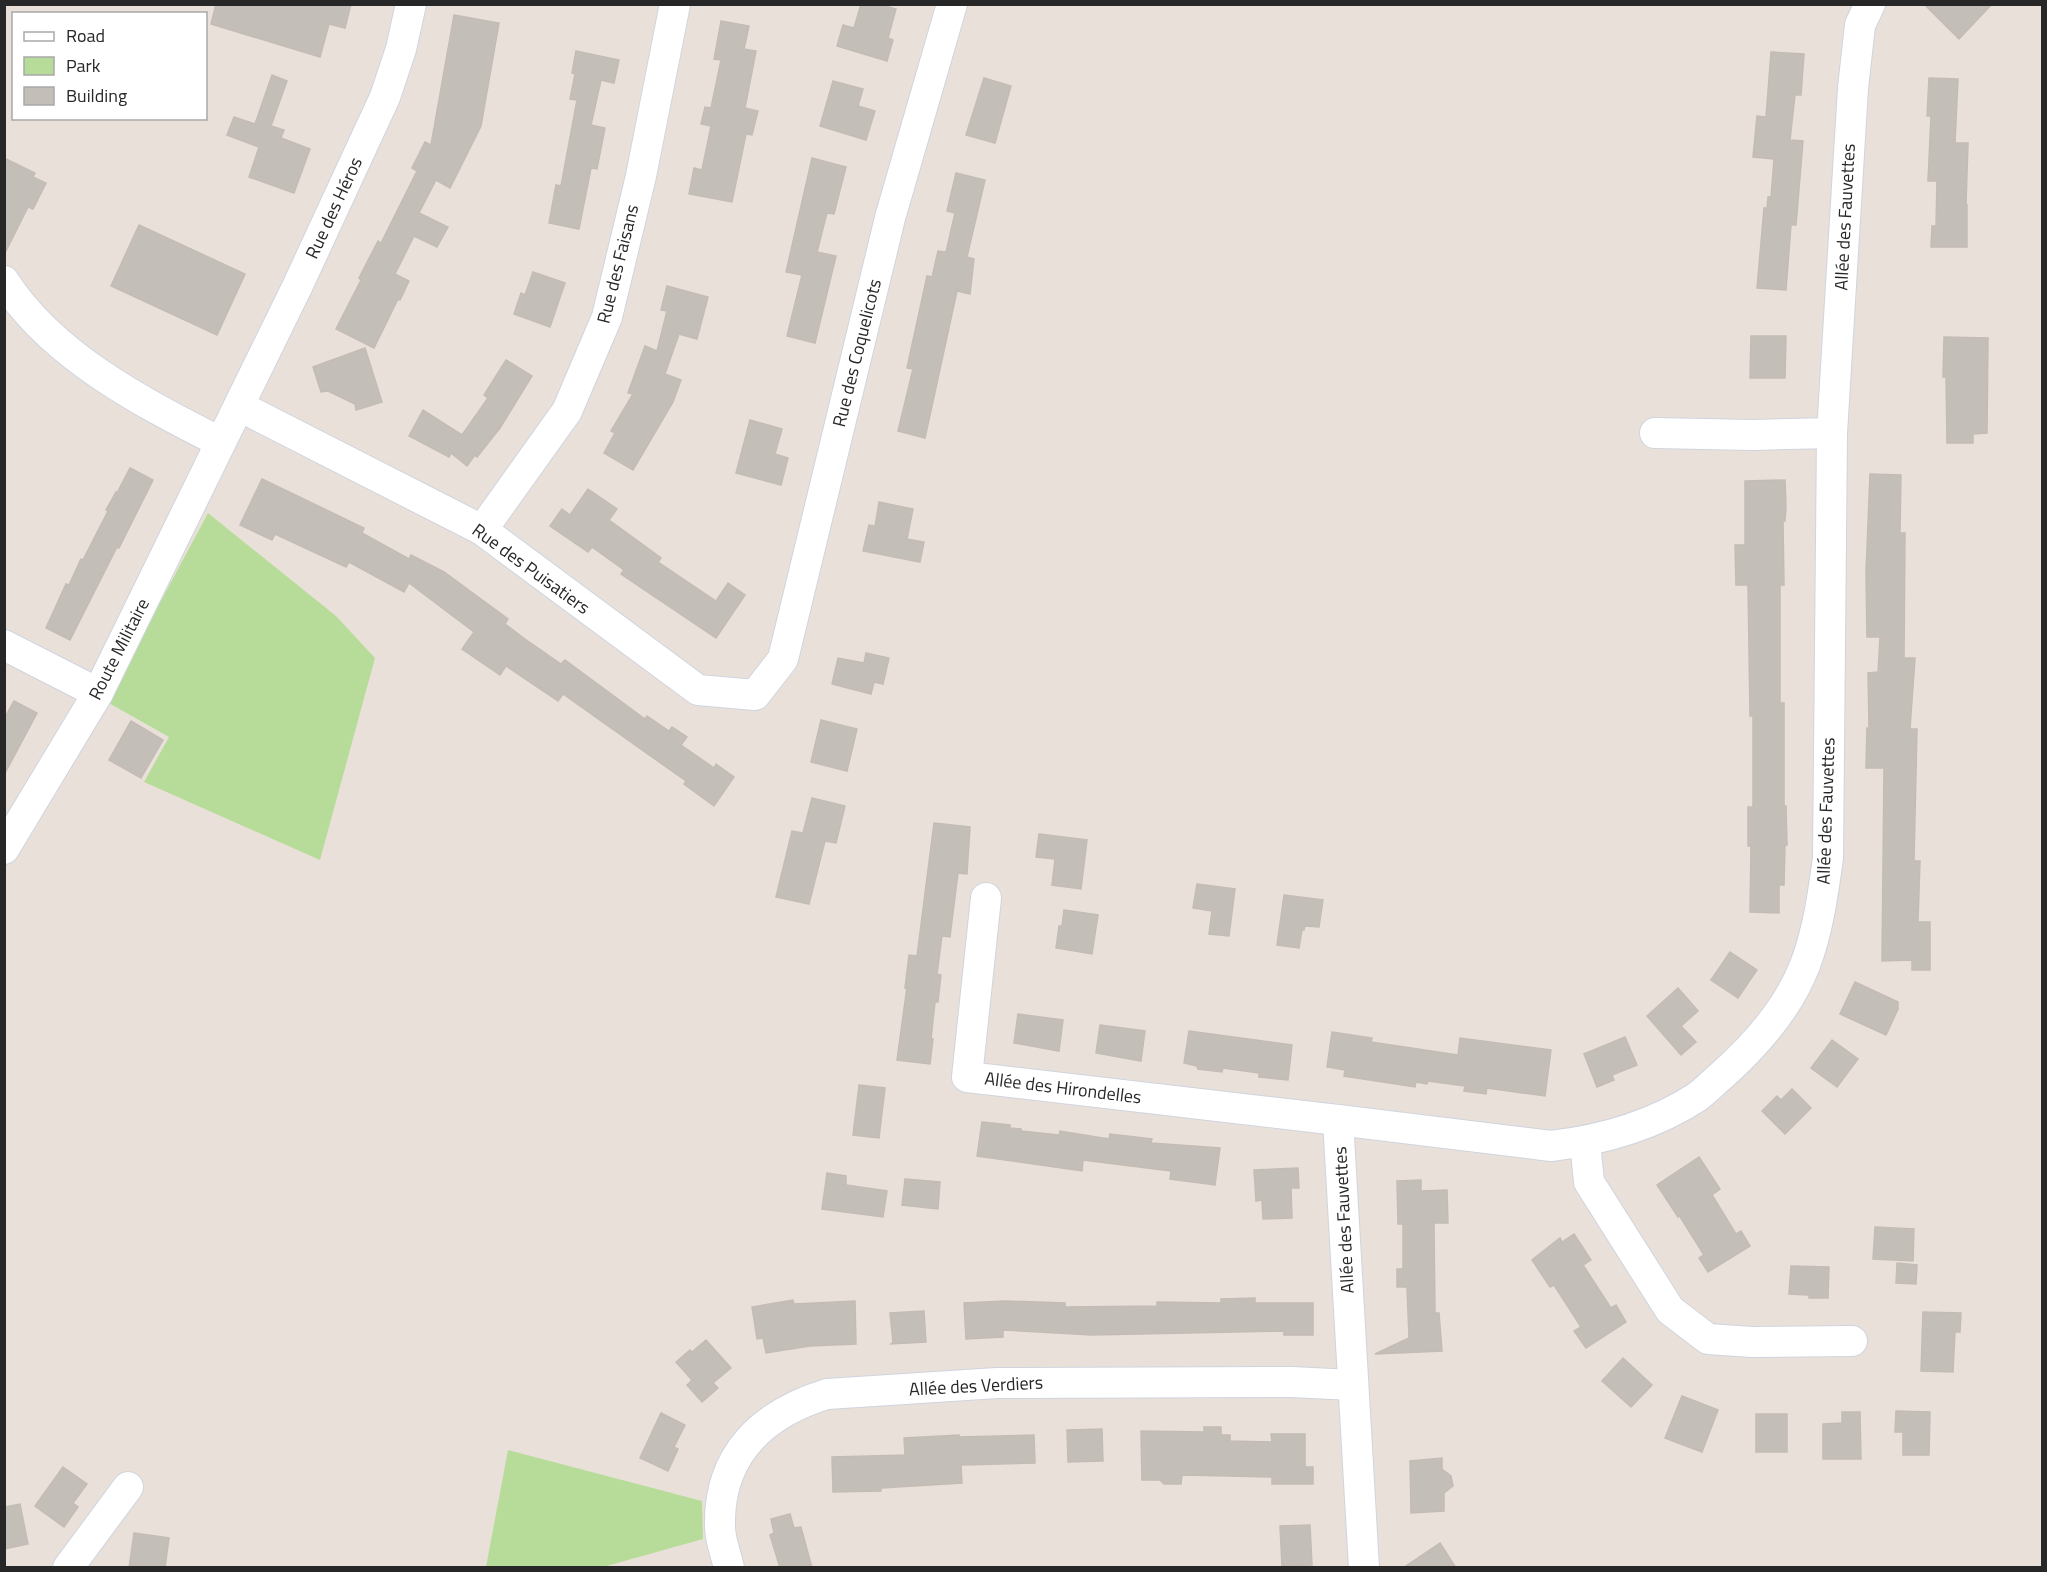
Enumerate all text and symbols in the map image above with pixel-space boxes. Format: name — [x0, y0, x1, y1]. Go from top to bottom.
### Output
legend — [12, 12, 207, 120]
text: Road — [66, 22, 105, 49]
text: Park — [66, 52, 101, 79]
text: Building — [66, 82, 127, 109]
street label: Allée des Fauvettes — [1827, 143, 1862, 291]
street label: Rue des Héros — [298, 152, 369, 263]
street label: Rue des Faisans — [590, 202, 645, 326]
street label: Rue des Coquelicots — [825, 276, 888, 430]
street label: Rue des Puisatiers — [467, 517, 596, 621]
street label: Route Militaire — [81, 593, 156, 704]
street label: Allée des Fauvettes — [1809, 737, 1842, 885]
street label: Allée des Hirondelles — [983, 1064, 1143, 1111]
street label: Allée des Fauvettes — [1326, 1146, 1361, 1294]
street label: Allée des Verdiers — [908, 1369, 1044, 1402]

